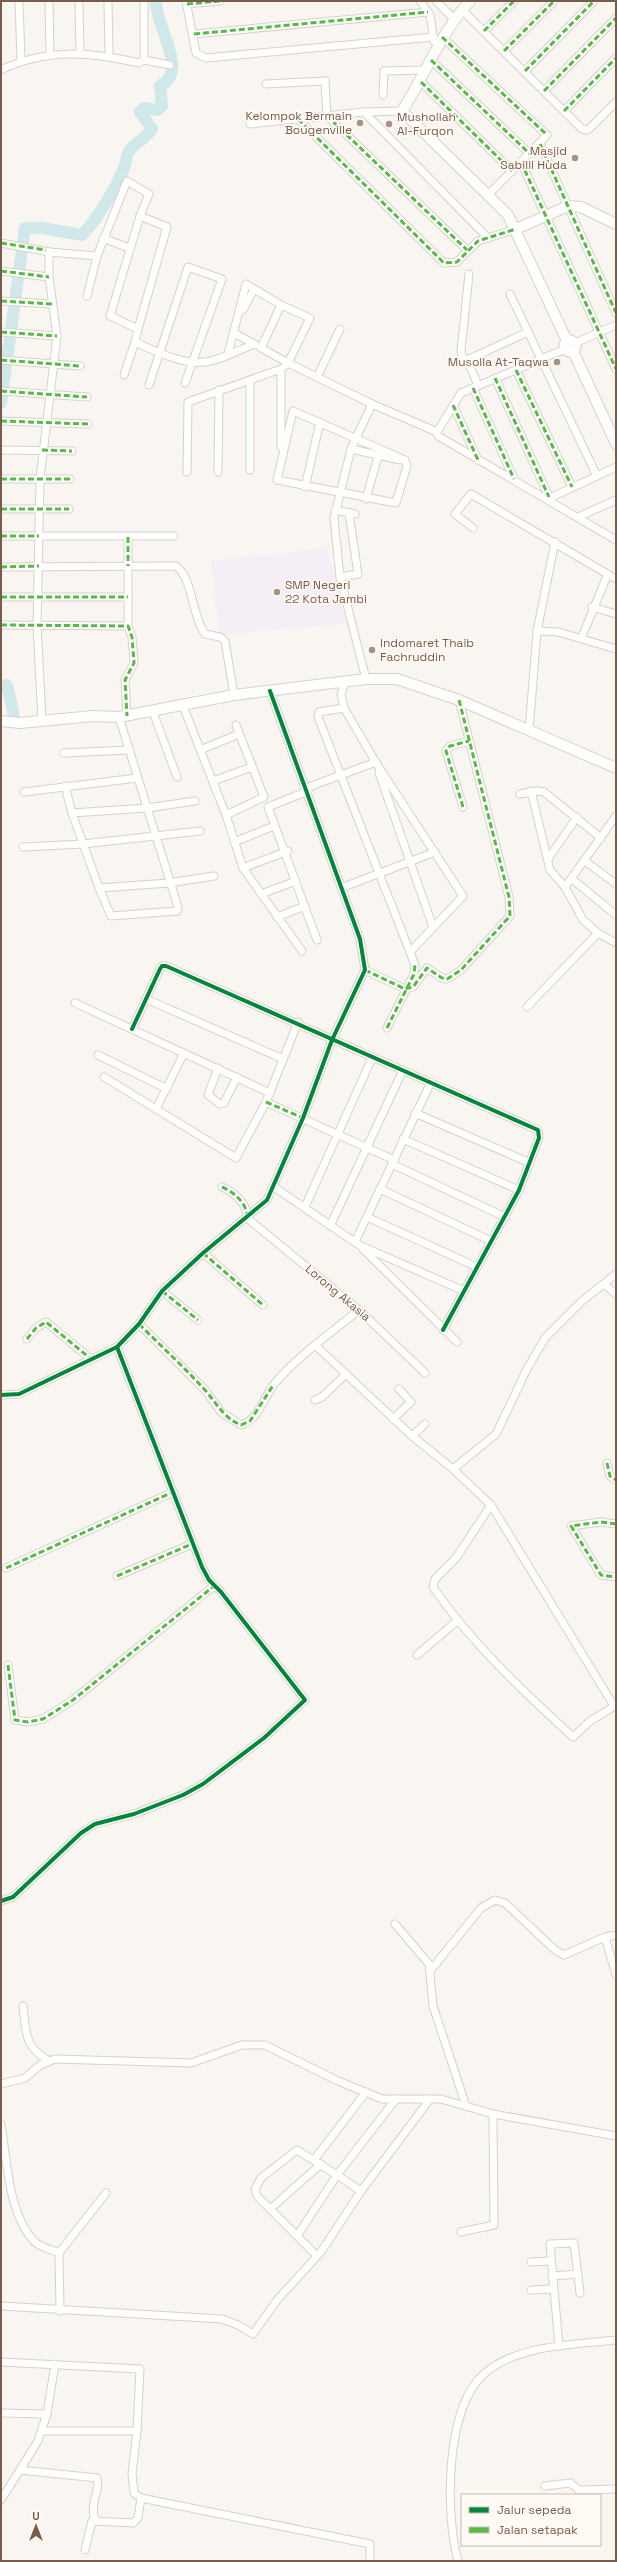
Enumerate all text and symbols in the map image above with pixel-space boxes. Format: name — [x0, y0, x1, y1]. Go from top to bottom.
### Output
place label: Kelompok Bermain Bougenville — [245, 108, 352, 138]
place label: Mushollah Al-Furqon — [397, 109, 456, 139]
marker: Kelompok Bermain Bougenville — [355, 118, 365, 128]
marker: Mushollah Al-Furqon — [384, 119, 394, 129]
place label: Masjid Sabilil Huda — [500, 143, 567, 173]
marker: Masjid Sabilil Huda — [570, 153, 580, 163]
place label: Musolla At-Taqwa — [448, 354, 549, 370]
marker: Musolla At-Taqwa — [552, 357, 562, 367]
place label: SMP Negeri 22 Kota Jambi — [285, 577, 367, 607]
marker: SMP Negeri 22 Kota Jambi — [272, 587, 282, 597]
place label: Indomaret Thaib Fachruddin — [380, 635, 474, 665]
marker: Indomaret Thaib Fachruddin — [367, 645, 377, 655]
street label: Lorong Akasia — [302, 1261, 374, 1325]
legend — [461, 2494, 601, 2546]
text: Jalur sepeda — [497, 2502, 572, 2518]
north arrow — [16, 2506, 56, 2546]
text: U — [32, 2509, 40, 2523]
text: Jalan setapak — [497, 2522, 578, 2538]

